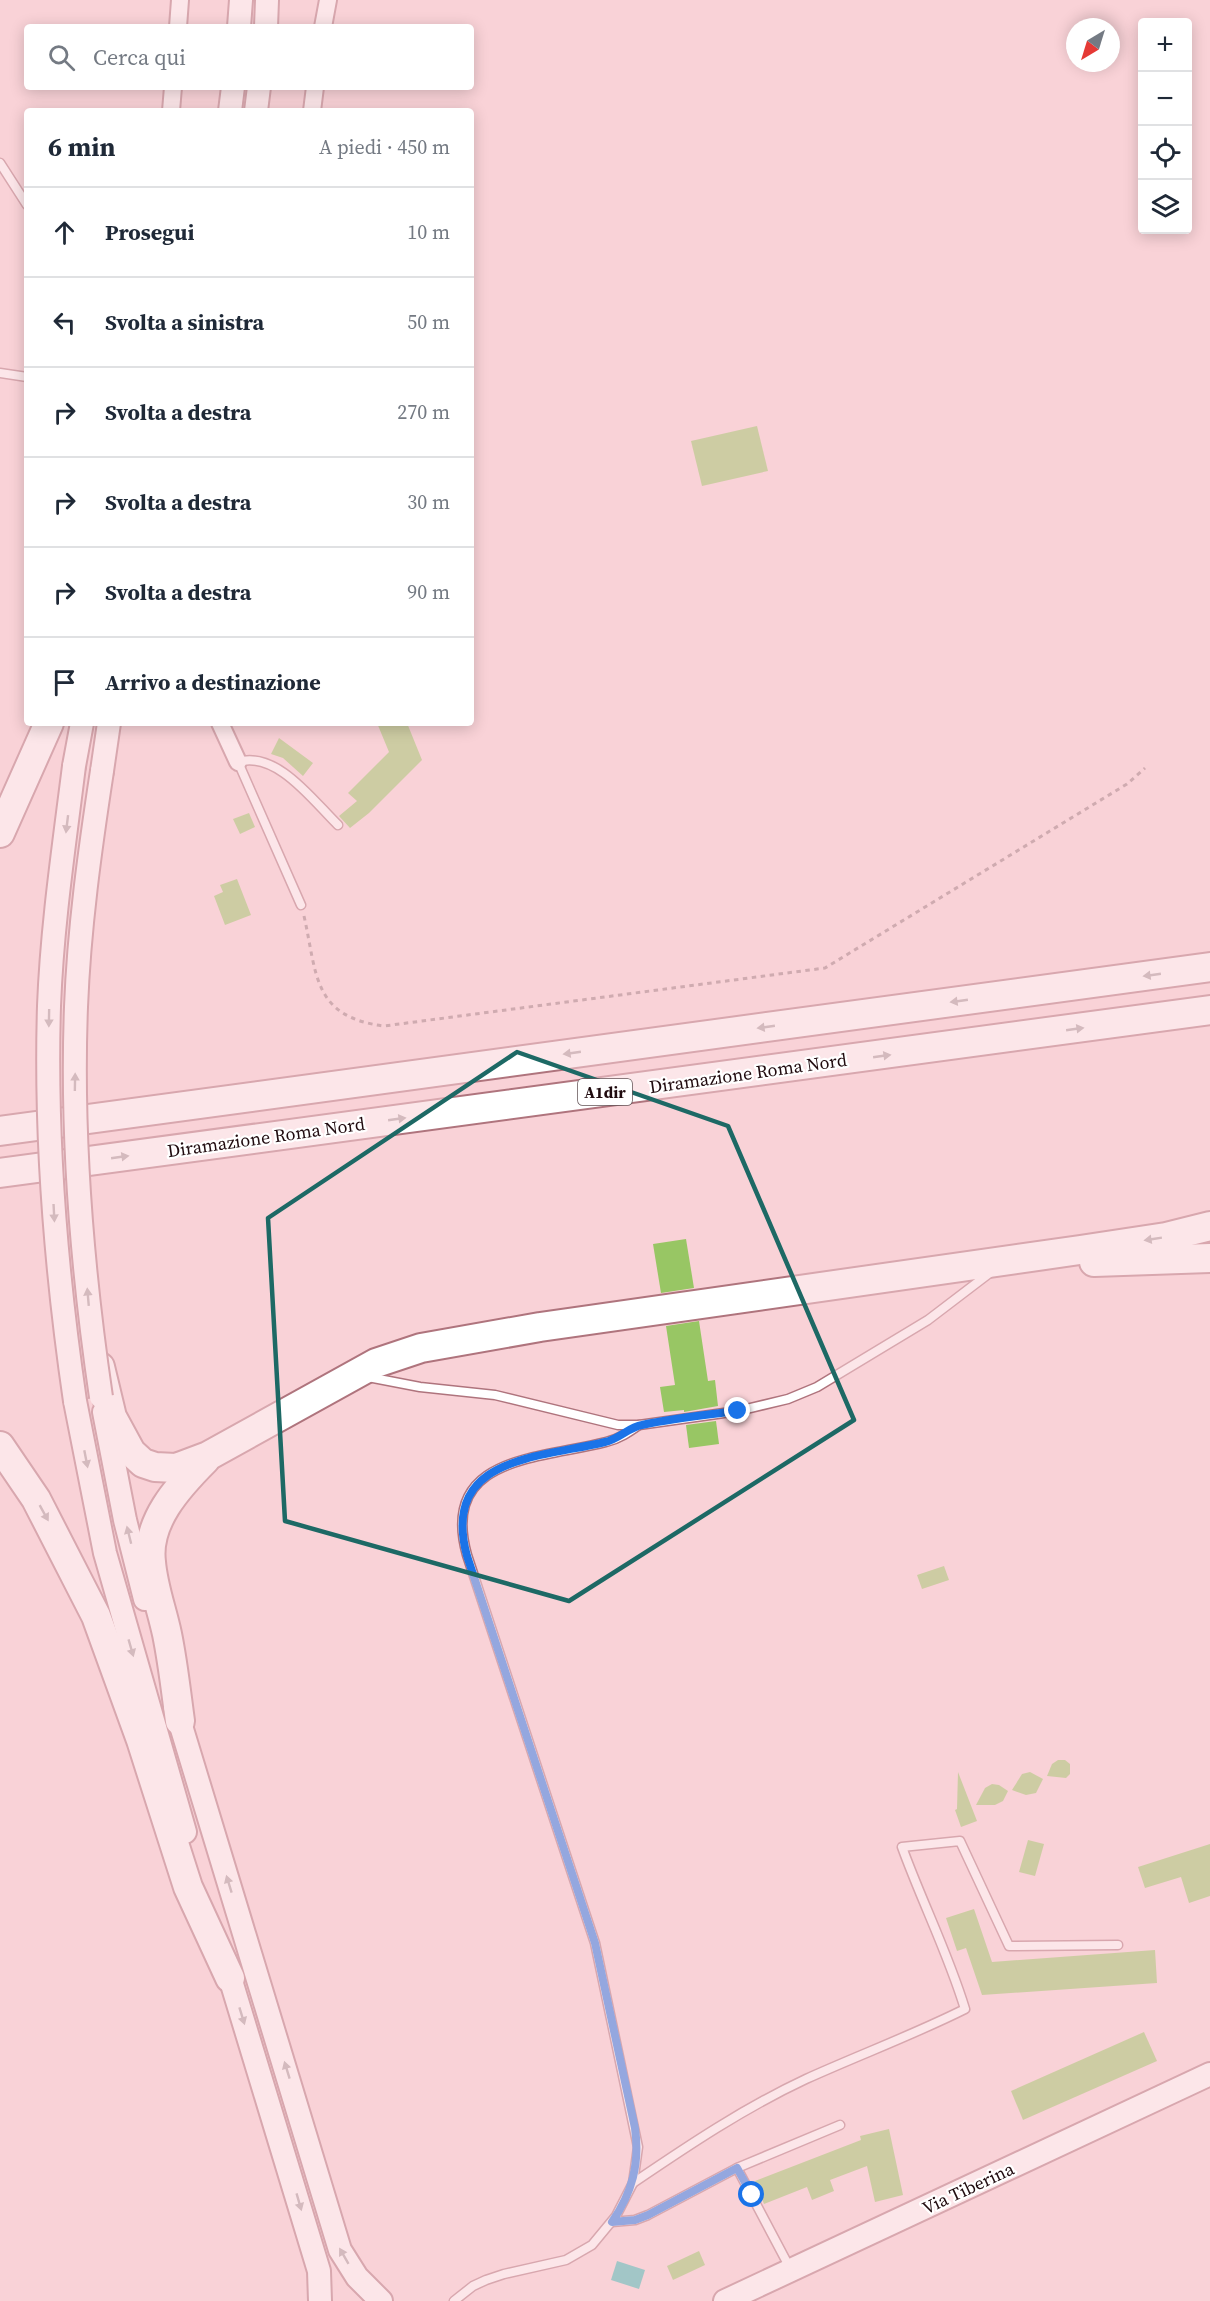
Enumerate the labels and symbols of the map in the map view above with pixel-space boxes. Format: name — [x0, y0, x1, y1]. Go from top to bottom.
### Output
north arrow — [1066, 18, 1120, 72]
one-way arrow — [62, 815, 72, 834]
one-way arrow — [1142, 970, 1161, 980]
one-way arrow — [949, 997, 968, 1006]
one-way arrow — [44, 1009, 54, 1028]
one-way arrow — [756, 1022, 775, 1032]
one-way arrow — [1065, 1024, 1084, 1033]
street label: Diramazione Roma Nord — [648, 1047, 848, 1099]
one-way arrow — [563, 1048, 582, 1058]
one-way arrow — [872, 1051, 891, 1060]
one-way arrow — [70, 1072, 80, 1091]
road number: A1dir — [578, 1079, 632, 1105]
street label: Diramazione Roma Nord — [166, 1111, 366, 1163]
one-way arrow — [387, 1115, 406, 1124]
one-way arrow — [111, 1152, 130, 1161]
one-way arrow — [49, 1204, 59, 1223]
one-way arrow — [1143, 1234, 1162, 1243]
one-way arrow — [83, 1288, 93, 1307]
route end — [724, 1397, 750, 1423]
one-way arrow — [81, 1449, 90, 1468]
one-way arrow — [38, 1505, 49, 1521]
one-way arrow — [123, 1526, 133, 1545]
one-way arrow — [127, 1639, 136, 1657]
one-way arrow — [224, 1875, 233, 1893]
one-way arrow — [238, 2007, 247, 2025]
one-way arrow — [282, 2061, 291, 2079]
street label: Via Tiberina — [918, 2155, 1019, 2220]
route start — [738, 2181, 764, 2207]
one-way arrow — [295, 2193, 304, 2211]
one-way arrow — [339, 2247, 349, 2264]

